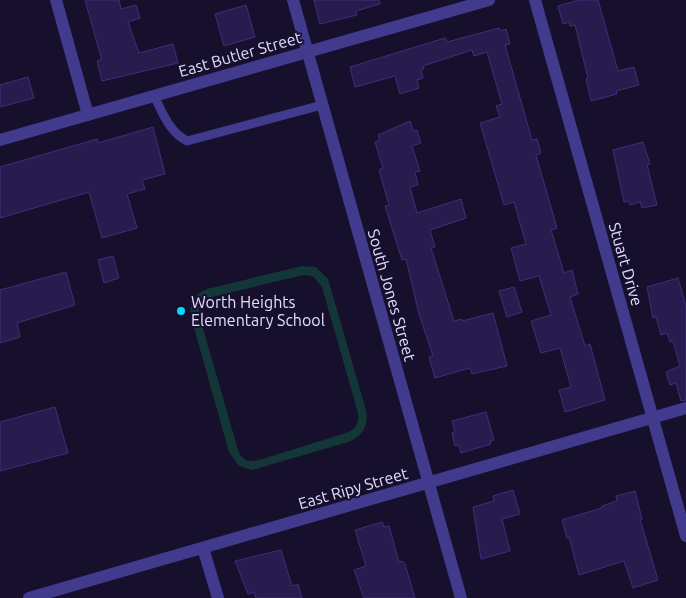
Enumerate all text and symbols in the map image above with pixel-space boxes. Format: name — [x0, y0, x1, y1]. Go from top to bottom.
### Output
street label: East Butler Street — [176, 28, 304, 80]
street label: Stuart Drive — [606, 220, 646, 308]
street label: South Jones Street — [365, 227, 420, 364]
place label: Worth Heights Elementary School — [191, 293, 325, 329]
marker: Worth Heights Elementary School — [175, 305, 187, 317]
street label: East Ripy Street — [296, 464, 411, 512]

